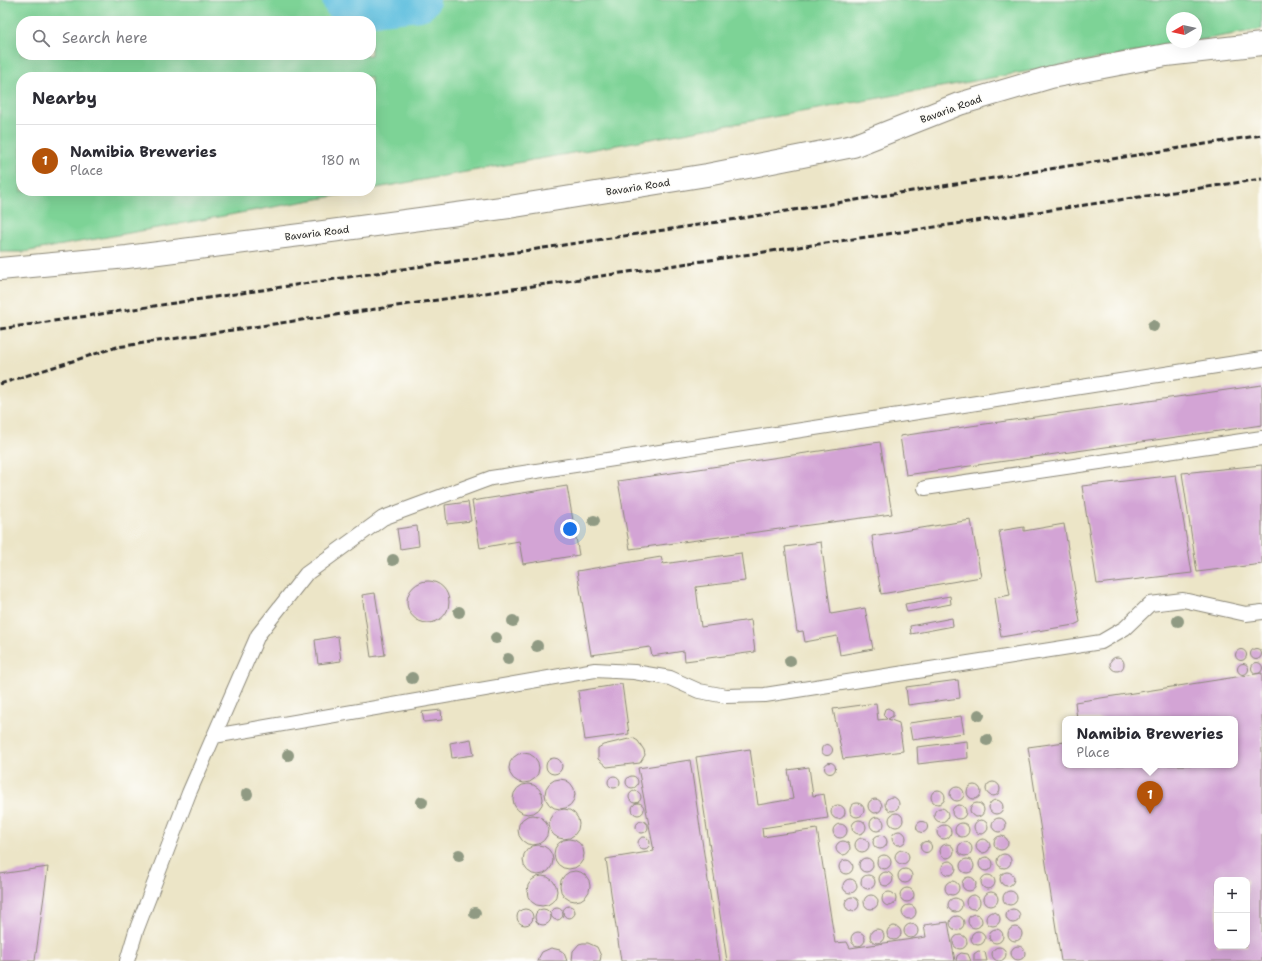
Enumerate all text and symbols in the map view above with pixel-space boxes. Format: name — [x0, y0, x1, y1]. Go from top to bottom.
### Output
north arrow — [1166, 12, 1202, 48]
search box — [16, 16, 376, 60]
icon: search — [30, 27, 52, 49]
text: Search here — [62, 28, 148, 48]
text: Nearby — [32, 87, 97, 109]
street label: Bavaria Road — [918, 92, 984, 126]
text: Namibia Breweries — [70, 142, 217, 162]
text: 1 — [42, 152, 48, 169]
text: 180 m — [321, 152, 360, 169]
text: Place — [70, 162, 103, 179]
street label: Bavaria Road — [605, 175, 672, 198]
street label: Bavaria Road — [284, 223, 351, 243]
your location — [560, 519, 580, 539]
popup — [1062, 716, 1238, 768]
text: Namibia Breweries — [1077, 724, 1223, 744]
text: Place — [1077, 744, 1110, 761]
pin: 1 — [1137, 781, 1163, 814]
map controls — [1214, 877, 1250, 949]
button: + — [1214, 877, 1250, 913]
button: − — [1214, 913, 1250, 949]

